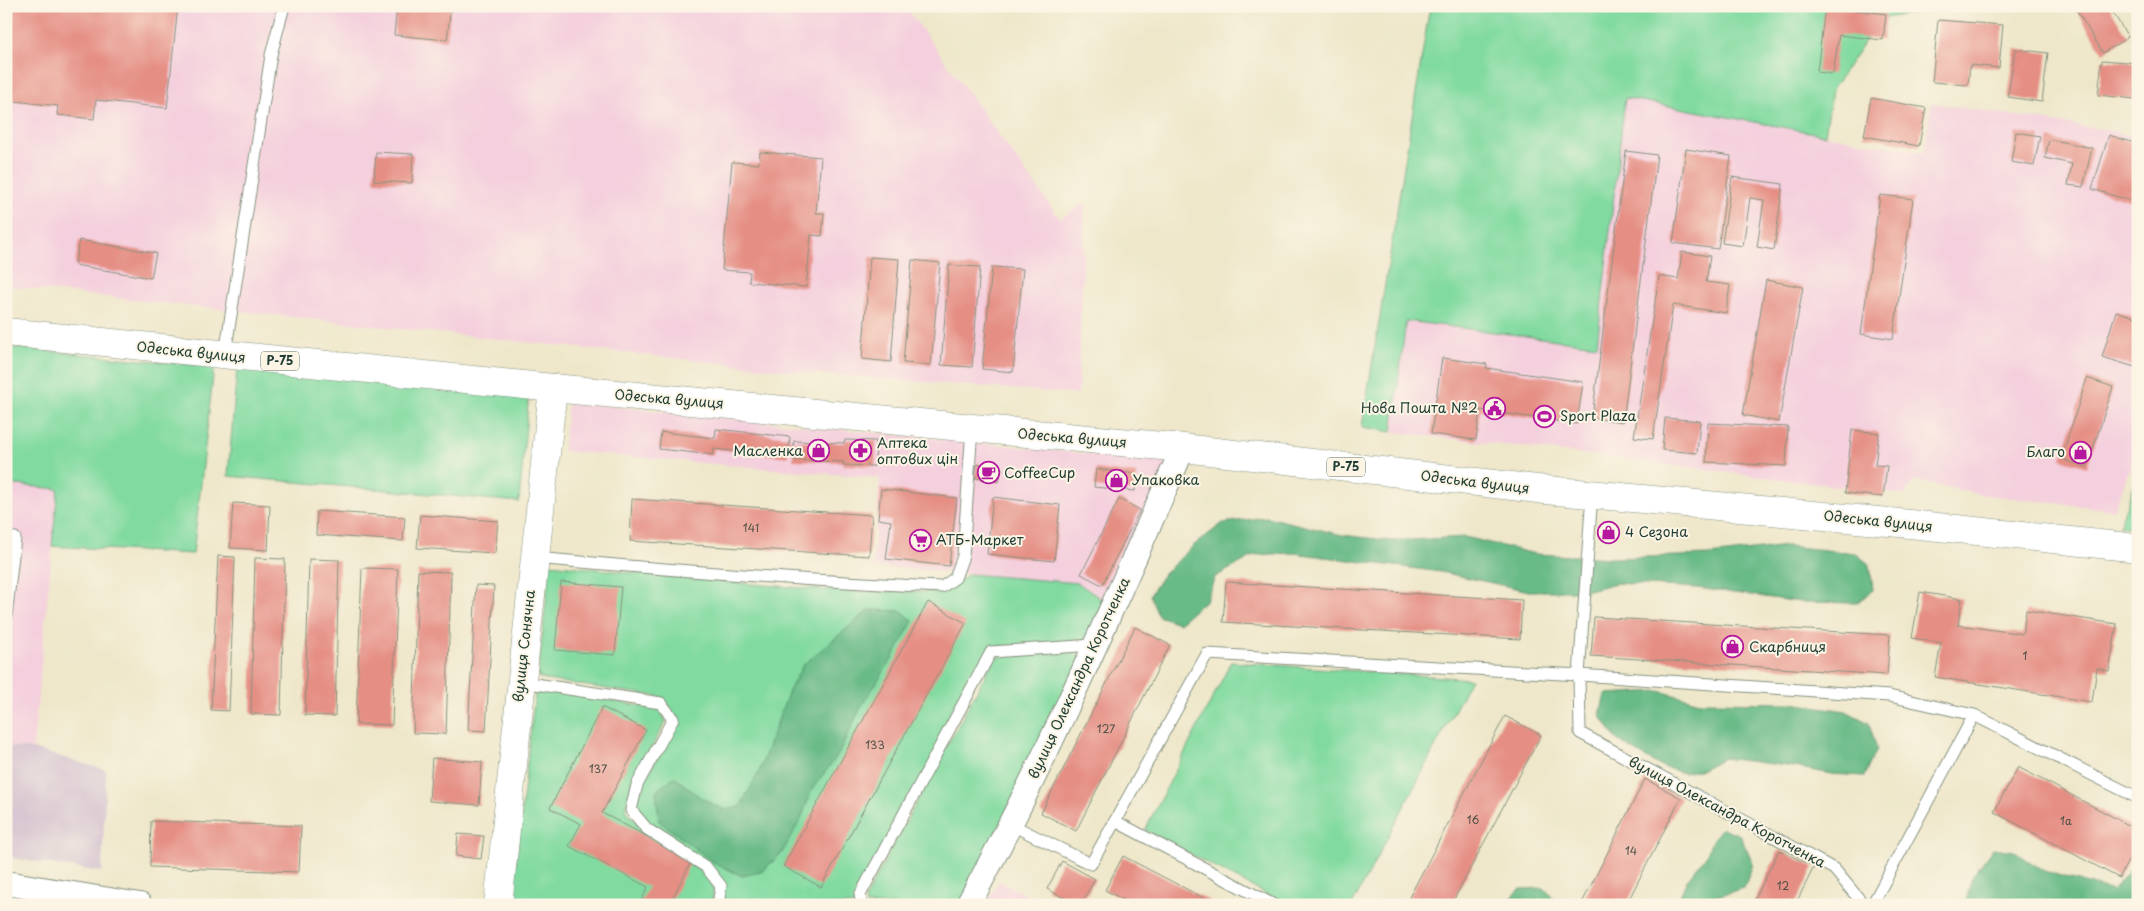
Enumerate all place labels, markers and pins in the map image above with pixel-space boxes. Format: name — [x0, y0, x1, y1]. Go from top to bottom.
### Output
public building icon: Нова Пошта №2 — [1482, 396, 1506, 420]
place label: Нова Пошта №2 — [1361, 397, 1478, 418]
sports icon: Sport Plaza — [1532, 404, 1556, 428]
place label: Sport Plaza — [1560, 405, 1637, 426]
place label: Аптека оптових цін — [877, 432, 958, 469]
shop icon: Масленка — [807, 439, 831, 463]
pharmacy icon: Аптека оптових цін — [849, 439, 873, 463]
place label: Масленка — [733, 440, 803, 461]
shop icon: Благо — [2069, 440, 2093, 464]
place label: Благо — [2026, 441, 2065, 462]
cafe icon: CoffeeCup — [976, 461, 1000, 485]
place label: CoffeeCup — [1004, 462, 1075, 483]
shop icon: Упаковка — [1104, 468, 1128, 492]
place label: Упаковка — [1132, 469, 1199, 490]
shop icon: 4 Сезона — [1597, 520, 1621, 544]
place label: 4 Сезона — [1625, 521, 1688, 542]
supermarket icon: АТБ-Маркет — [908, 528, 932, 552]
place label: АТБ-Маркет — [936, 529, 1024, 550]
shop icon: Скарбниця — [1721, 635, 1745, 659]
place label: Скарбниця — [1749, 636, 1826, 657]

